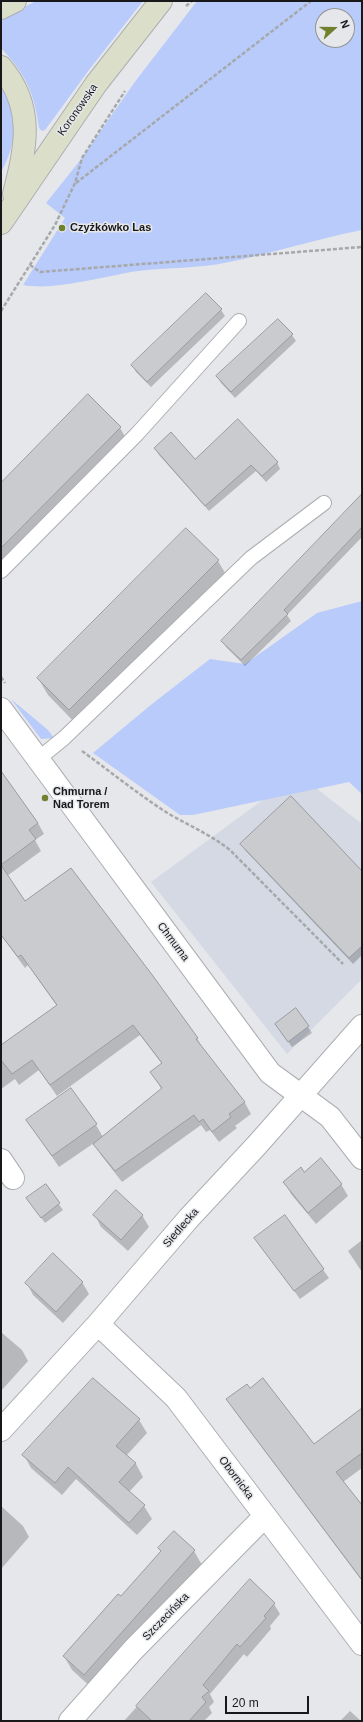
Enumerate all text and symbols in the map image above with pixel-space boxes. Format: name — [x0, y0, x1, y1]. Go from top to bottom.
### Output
north arrow — [315, 8, 355, 48]
text: N — [338, 18, 352, 30]
street label: Koronowska — [55, 81, 101, 139]
place label: Czyżkówko Las — [70, 221, 151, 235]
marker: Czyżkówko Las — [57, 223, 67, 233]
place label: Chmurna / Nad Torem — [53, 785, 110, 811]
marker: Chmurna / Nad Torem — [40, 793, 50, 803]
street label: Chmurna — [154, 920, 192, 964]
street label: Siedlecka — [160, 1206, 202, 1250]
street label: Obornicka — [216, 1454, 256, 1502]
street label: Szczecińska — [140, 1590, 192, 1644]
scale bar — [227, 1688, 311, 1714]
text: 20 m — [232, 1696, 259, 1710]

